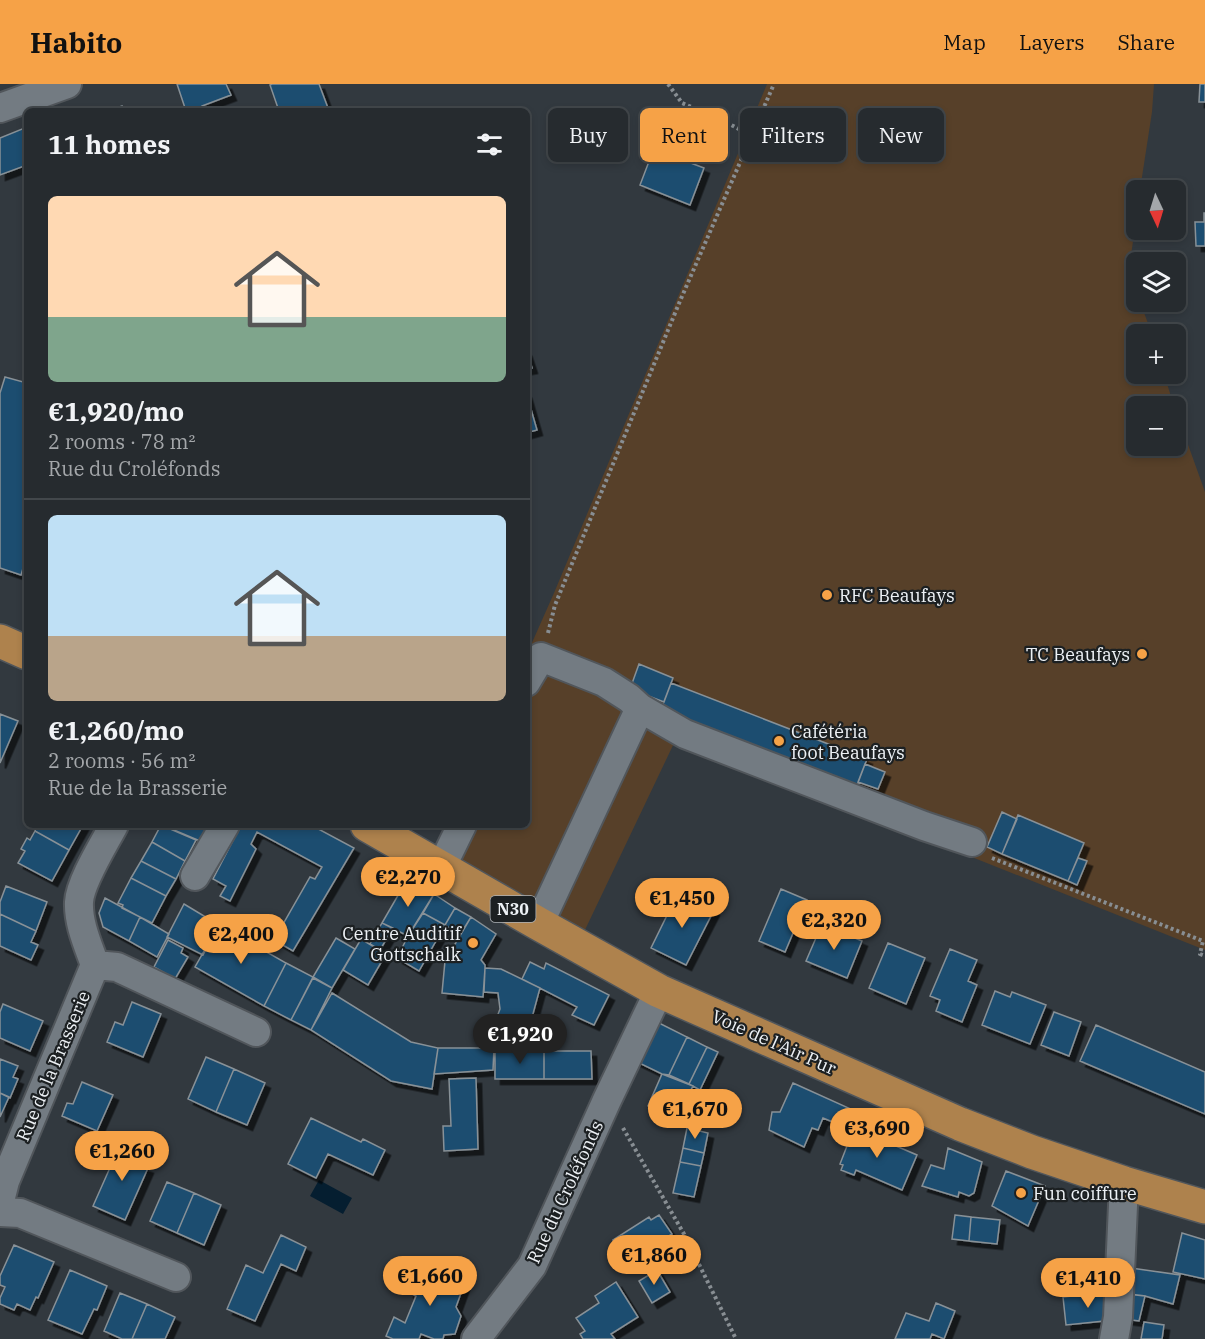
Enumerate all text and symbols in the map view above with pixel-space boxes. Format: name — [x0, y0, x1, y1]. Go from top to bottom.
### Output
text: Habito — [30, 24, 122, 61]
text: Map — [943, 28, 986, 56]
text: Layers — [1019, 28, 1085, 56]
text: Share — [1118, 28, 1175, 56]
chip: Buy — [548, 108, 628, 162]
chip: Rent — [640, 108, 728, 162]
chip: Filters — [740, 108, 846, 162]
chip: New — [858, 108, 944, 162]
text: 11 homes — [48, 127, 170, 161]
icon: filters — [473, 128, 506, 161]
north arrow — [1126, 180, 1186, 240]
map controls — [1126, 180, 1186, 456]
icon: home — [223, 235, 331, 343]
button: layers — [1126, 252, 1186, 312]
button: + — [1126, 324, 1186, 384]
text: €1,920/mo — [48, 394, 184, 428]
button: − — [1126, 396, 1186, 456]
text: 2 rooms · 78 m² — [48, 428, 195, 455]
text: Rue du Croléfonds — [48, 455, 221, 482]
icon: home — [223, 554, 331, 662]
place label: RFC Beaufays — [839, 584, 955, 607]
marker: RFC Beaufays — [820, 588, 834, 602]
place label: TC Beaufays — [1026, 643, 1130, 666]
marker: TC Beaufays — [1135, 647, 1149, 661]
text: €1,260/mo — [48, 713, 184, 747]
place label: Cafétéria foot Beaufays — [791, 720, 905, 764]
marker: Cafétéria foot Beaufays — [772, 734, 786, 748]
text: 2 rooms · 56 m² — [48, 747, 195, 774]
text: Rue de la Brasserie — [48, 774, 227, 801]
pin: €2,270 — [359, 857, 457, 908]
text: €2,270 — [375, 863, 441, 890]
pin: €1,450 — [633, 878, 731, 929]
text: €1,450 — [649, 884, 715, 911]
road number: N30 — [490, 896, 536, 922]
pin: €2,320 — [785, 900, 883, 951]
text: €2,320 — [801, 906, 867, 933]
pin: €2,400 — [192, 914, 290, 965]
text: €2,400 — [208, 920, 274, 947]
place label: Centre Auditif Gottschalk — [342, 922, 463, 966]
marker: Centre Auditif Gottschalk — [466, 936, 480, 950]
street label: Rue de la Brasserie — [11, 987, 95, 1145]
street label: Voie de l'Air Pur — [708, 1004, 840, 1080]
pin: €1,920 — [471, 1014, 569, 1065]
text: €1,920 — [487, 1020, 553, 1047]
pin: €1,670 — [646, 1089, 744, 1140]
text: €1,670 — [662, 1095, 728, 1122]
pin: €3,690 — [828, 1108, 926, 1159]
text: €3,690 — [844, 1114, 910, 1141]
street label: Rue du Croléfonds — [522, 1117, 608, 1267]
pin: €1,260 — [73, 1131, 171, 1182]
text: €1,260 — [89, 1137, 155, 1164]
place label: Fun coiffure — [1033, 1182, 1137, 1205]
marker: Fun coiffure — [1014, 1186, 1028, 1200]
pin: €1,860 — [605, 1235, 703, 1286]
text: €1,860 — [621, 1241, 687, 1268]
pin: €1,660 — [381, 1256, 479, 1307]
pin: €1,410 — [1039, 1258, 1137, 1309]
text: €1,660 — [397, 1262, 463, 1289]
text: €1,410 — [1055, 1264, 1121, 1291]

